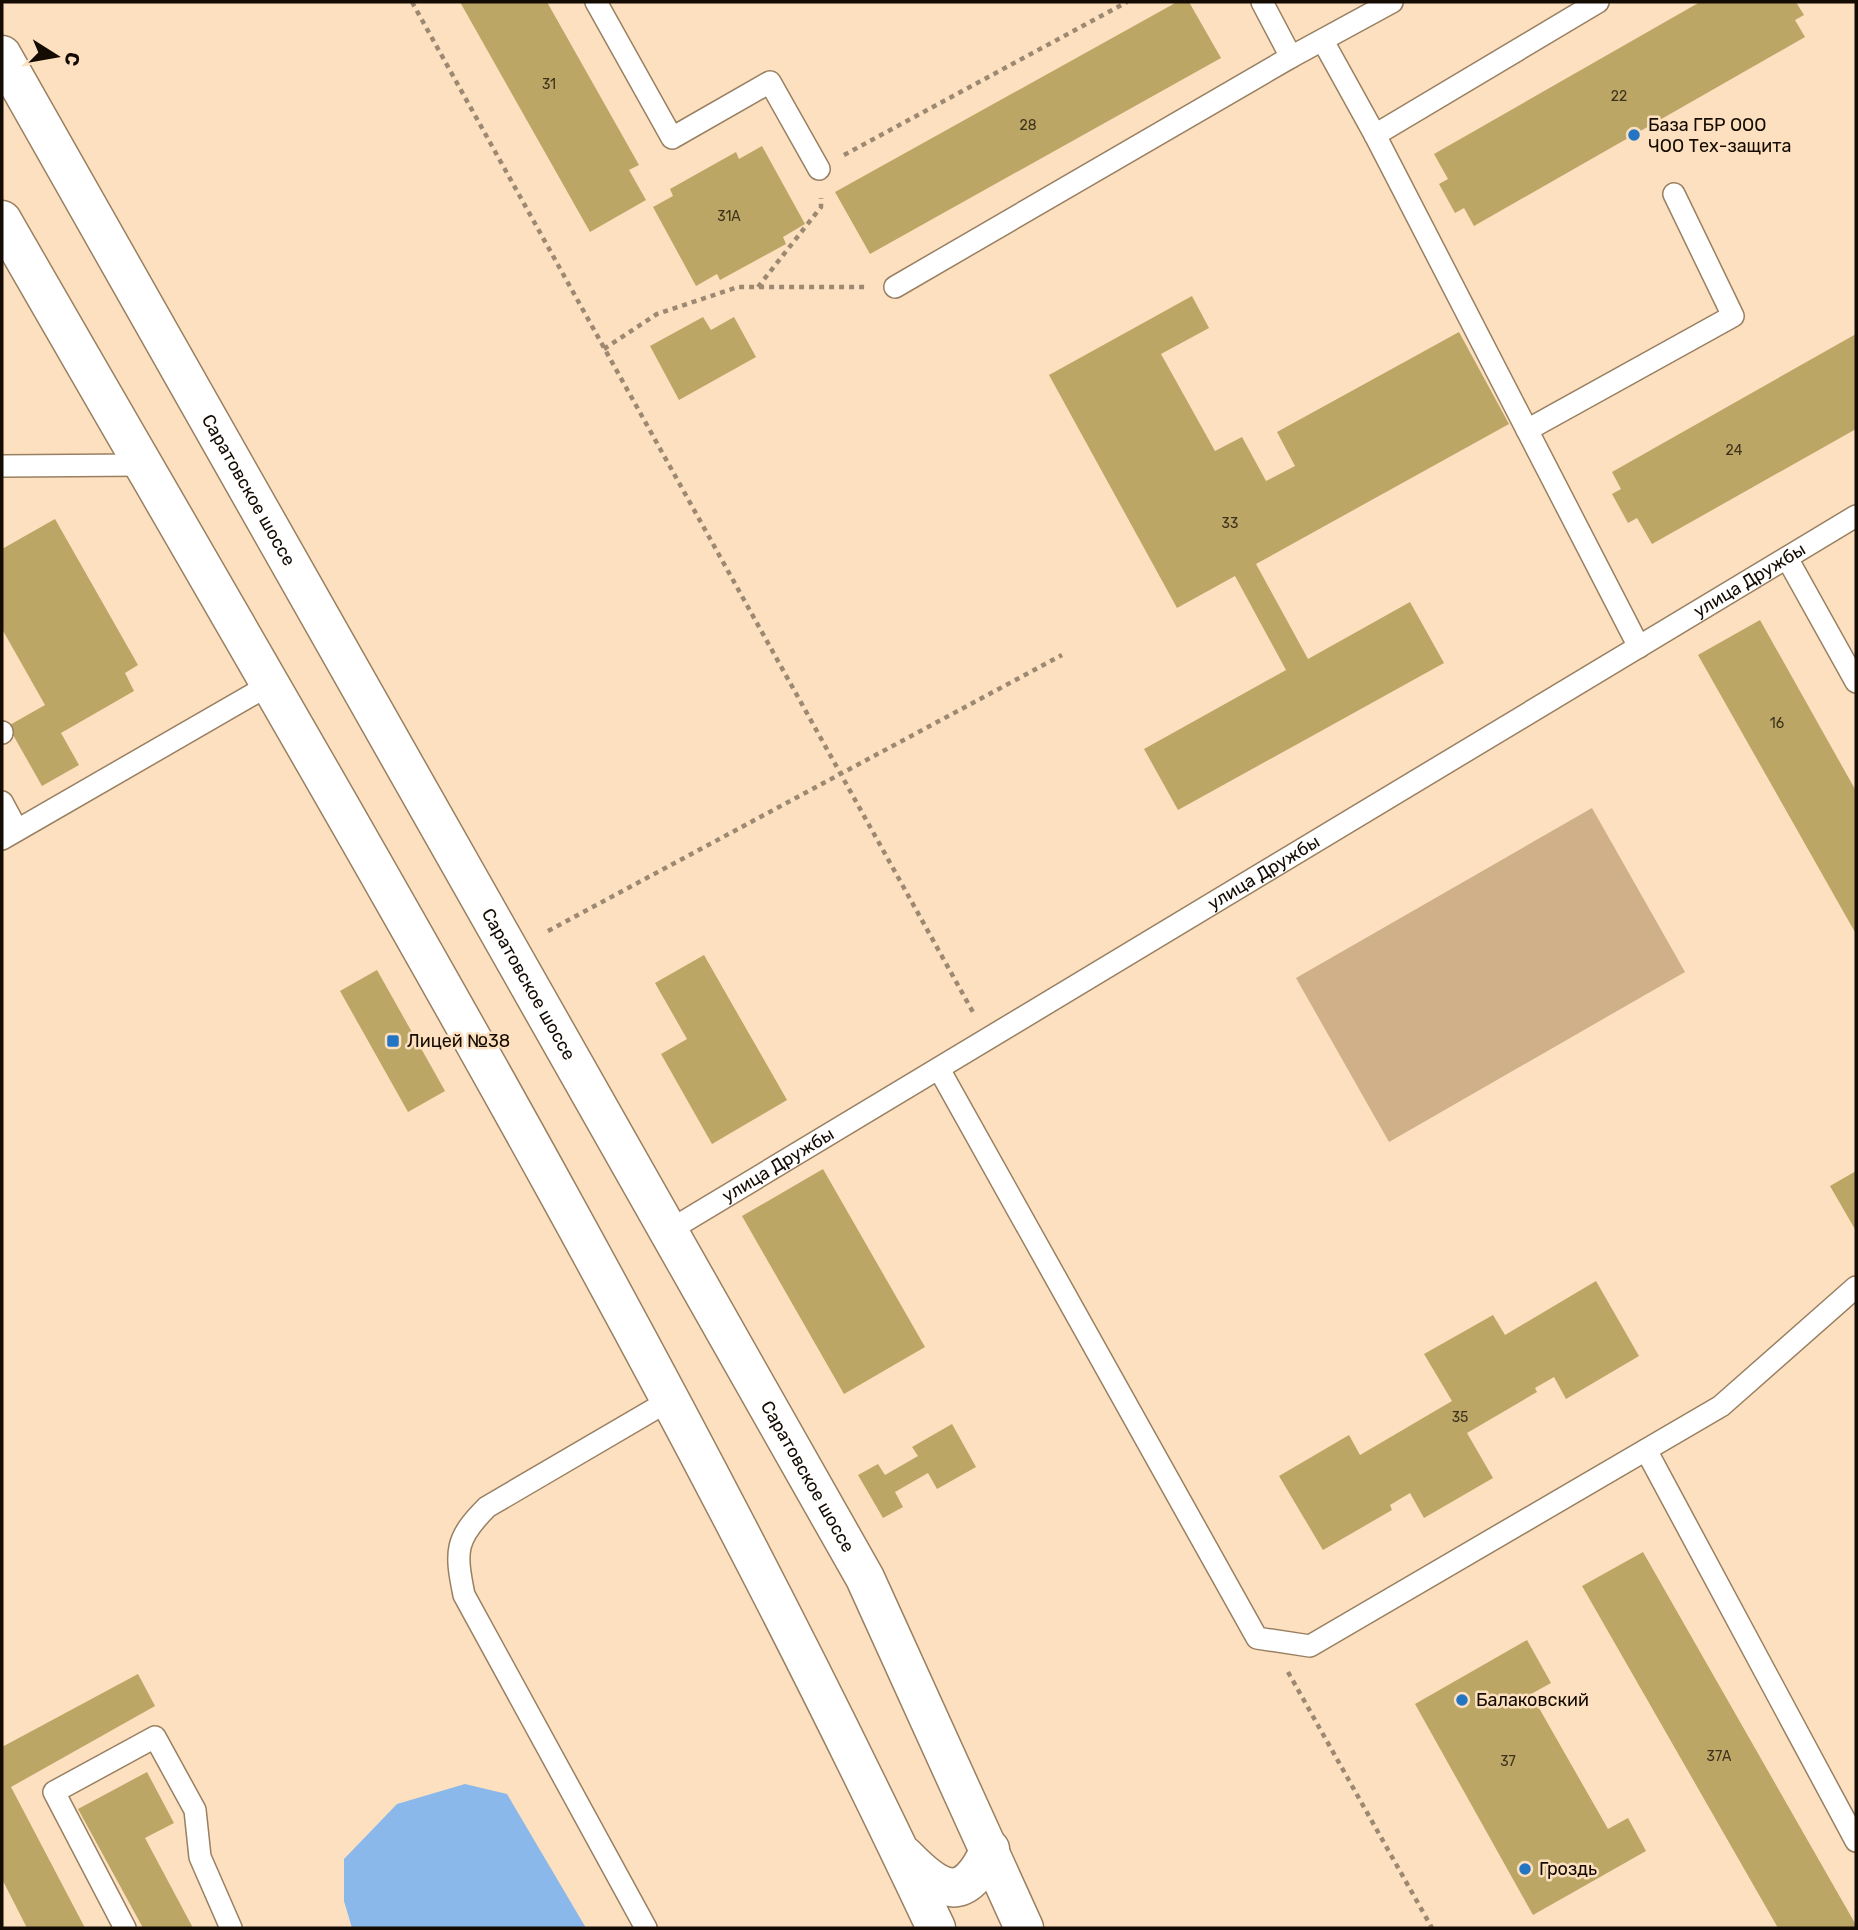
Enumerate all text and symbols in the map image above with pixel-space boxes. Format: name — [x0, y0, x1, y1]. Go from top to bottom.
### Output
north arrow — [21, 21, 91, 91]
text: С — [60, 50, 85, 68]
house number: 31 — [542, 76, 556, 93]
house number: 22 — [1611, 88, 1627, 105]
place label: База ГБР ООО ЧОО Тех-защита — [1648, 114, 1791, 157]
house number: 28 — [1019, 117, 1037, 134]
marker: База ГБР ООО ЧОО Тех-защита — [1626, 127, 1642, 143]
house number: 31А — [717, 208, 741, 225]
street label: Саратовское шоссе — [197, 410, 300, 570]
house number: 24 — [1726, 442, 1743, 459]
house number: 33 — [1222, 515, 1238, 532]
street label: улица Дружбы — [1689, 538, 1809, 622]
house number: 16 — [1770, 715, 1784, 732]
street label: улица Дружбы — [1204, 830, 1324, 915]
street label: Саратовское шоссе — [477, 904, 580, 1064]
place label: Лицей №38 — [407, 1030, 510, 1052]
marker: Лицей №38 — [385, 1033, 401, 1049]
street label: улица Дружбы — [718, 1123, 838, 1207]
street label: Саратовское шоссе — [756, 1397, 859, 1556]
house number: 35 — [1452, 1409, 1468, 1426]
place label: Балаковский — [1476, 1689, 1589, 1711]
marker: Балаковский — [1454, 1692, 1470, 1708]
house number: 37А — [1707, 1748, 1732, 1765]
house number: 37 — [1500, 1753, 1516, 1770]
place label: Гроздь — [1539, 1858, 1597, 1880]
marker: Гроздь — [1517, 1861, 1533, 1877]

